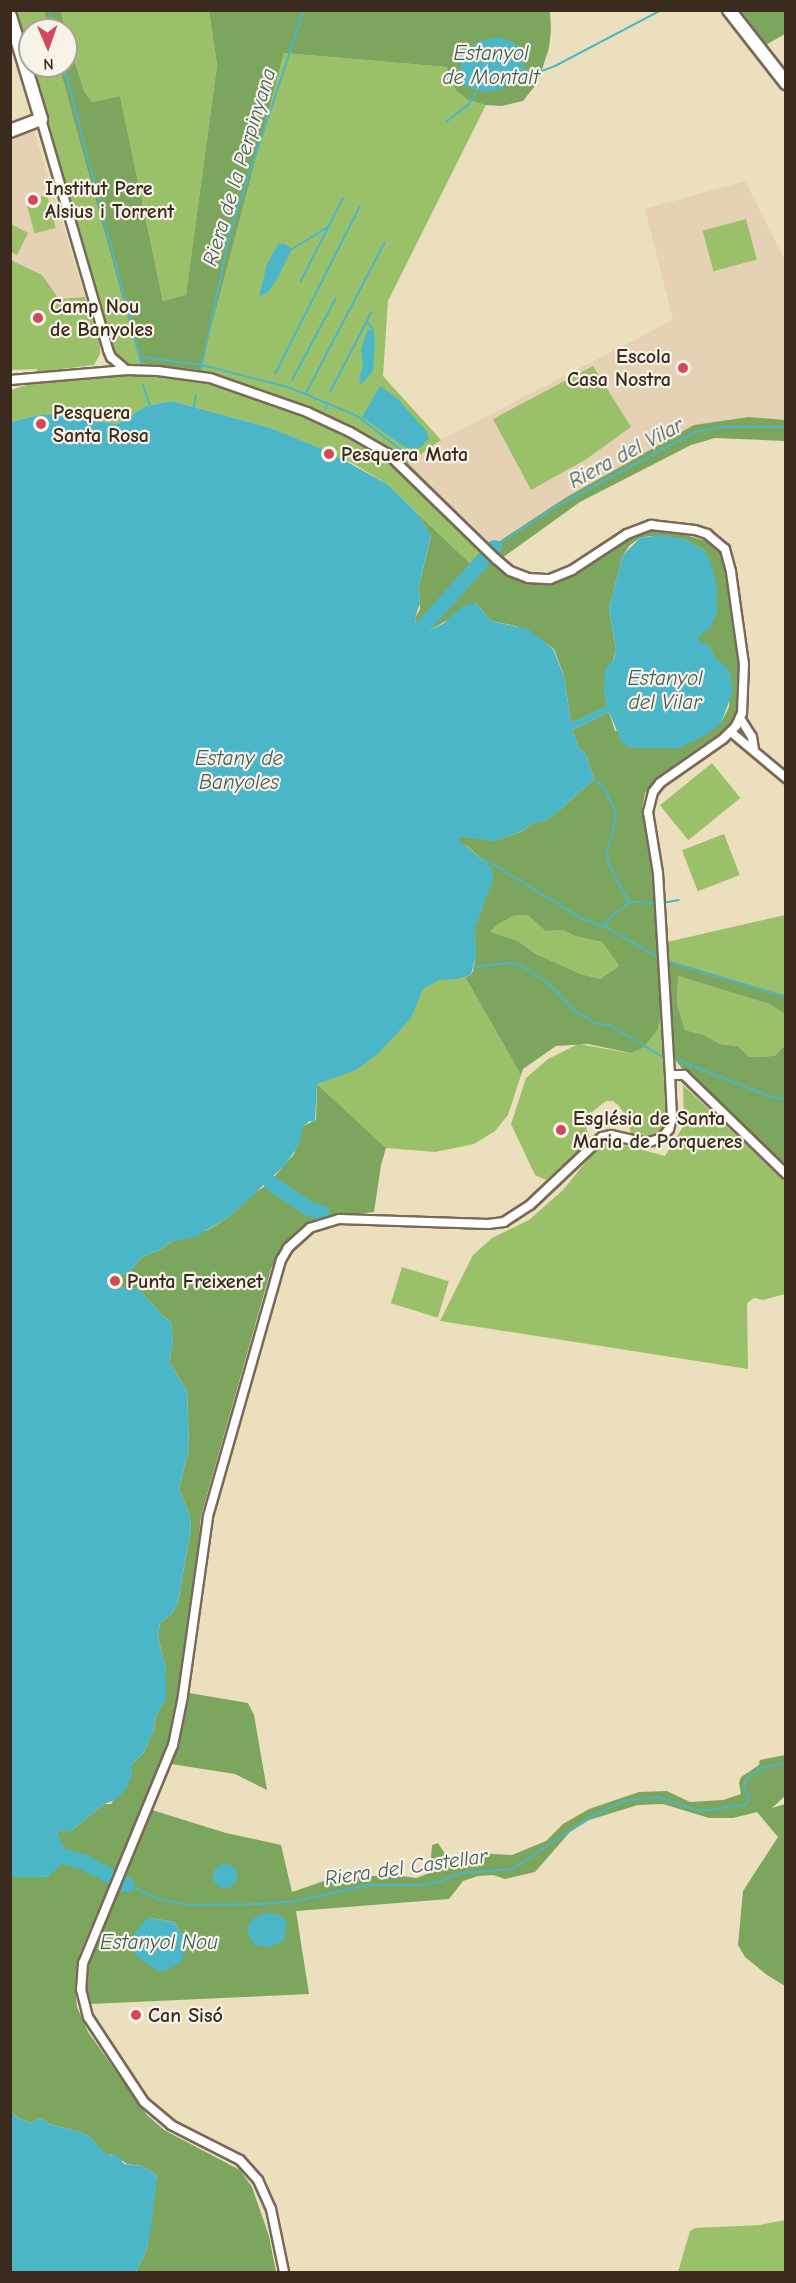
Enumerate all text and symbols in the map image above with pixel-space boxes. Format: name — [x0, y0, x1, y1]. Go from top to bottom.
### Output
north arrow — [18, 18, 78, 78]
water label: Estanyol de Montalt — [442, 40, 540, 90]
text: N — [43, 55, 54, 73]
water label: Riera de la Perpinyana — [197, 65, 281, 269]
place label: Institut Pere Alsius i Torrent — [45, 176, 174, 223]
marker: Institut Pere Alsius i Torrent — [26, 193, 40, 207]
place label: Camp Nou de Banyoles — [50, 294, 153, 341]
marker: Camp Nou de Banyoles — [31, 311, 45, 325]
place label: Escola Casa Nostra — [567, 344, 671, 391]
marker: Escola Casa Nostra — [676, 361, 690, 375]
place label: Pesquera Santa Rosa — [53, 400, 149, 447]
water label: Riera del Vilar — [564, 412, 688, 494]
marker: Pesquera Santa Rosa — [34, 417, 48, 431]
place label: Pesquera Mata — [341, 442, 468, 466]
marker: Pesquera Mata — [322, 447, 336, 461]
water label: Estanyol del Vilar — [627, 665, 703, 715]
water label: Estany de Banyoles — [195, 745, 283, 795]
place label: Església de Santa Maria de Porqueres — [573, 1106, 742, 1153]
marker: Església de Santa Maria de Porqueres — [554, 1123, 568, 1137]
place label: Punta Freixenet — [127, 1269, 263, 1293]
marker: Punta Freixenet — [108, 1274, 122, 1288]
water label: Riera del Castellar — [323, 1843, 489, 1891]
water label: Estanyol Nou — [100, 1929, 218, 1955]
place label: Can Sisó — [148, 2003, 223, 2027]
marker: Can Sisó — [129, 2008, 143, 2022]

